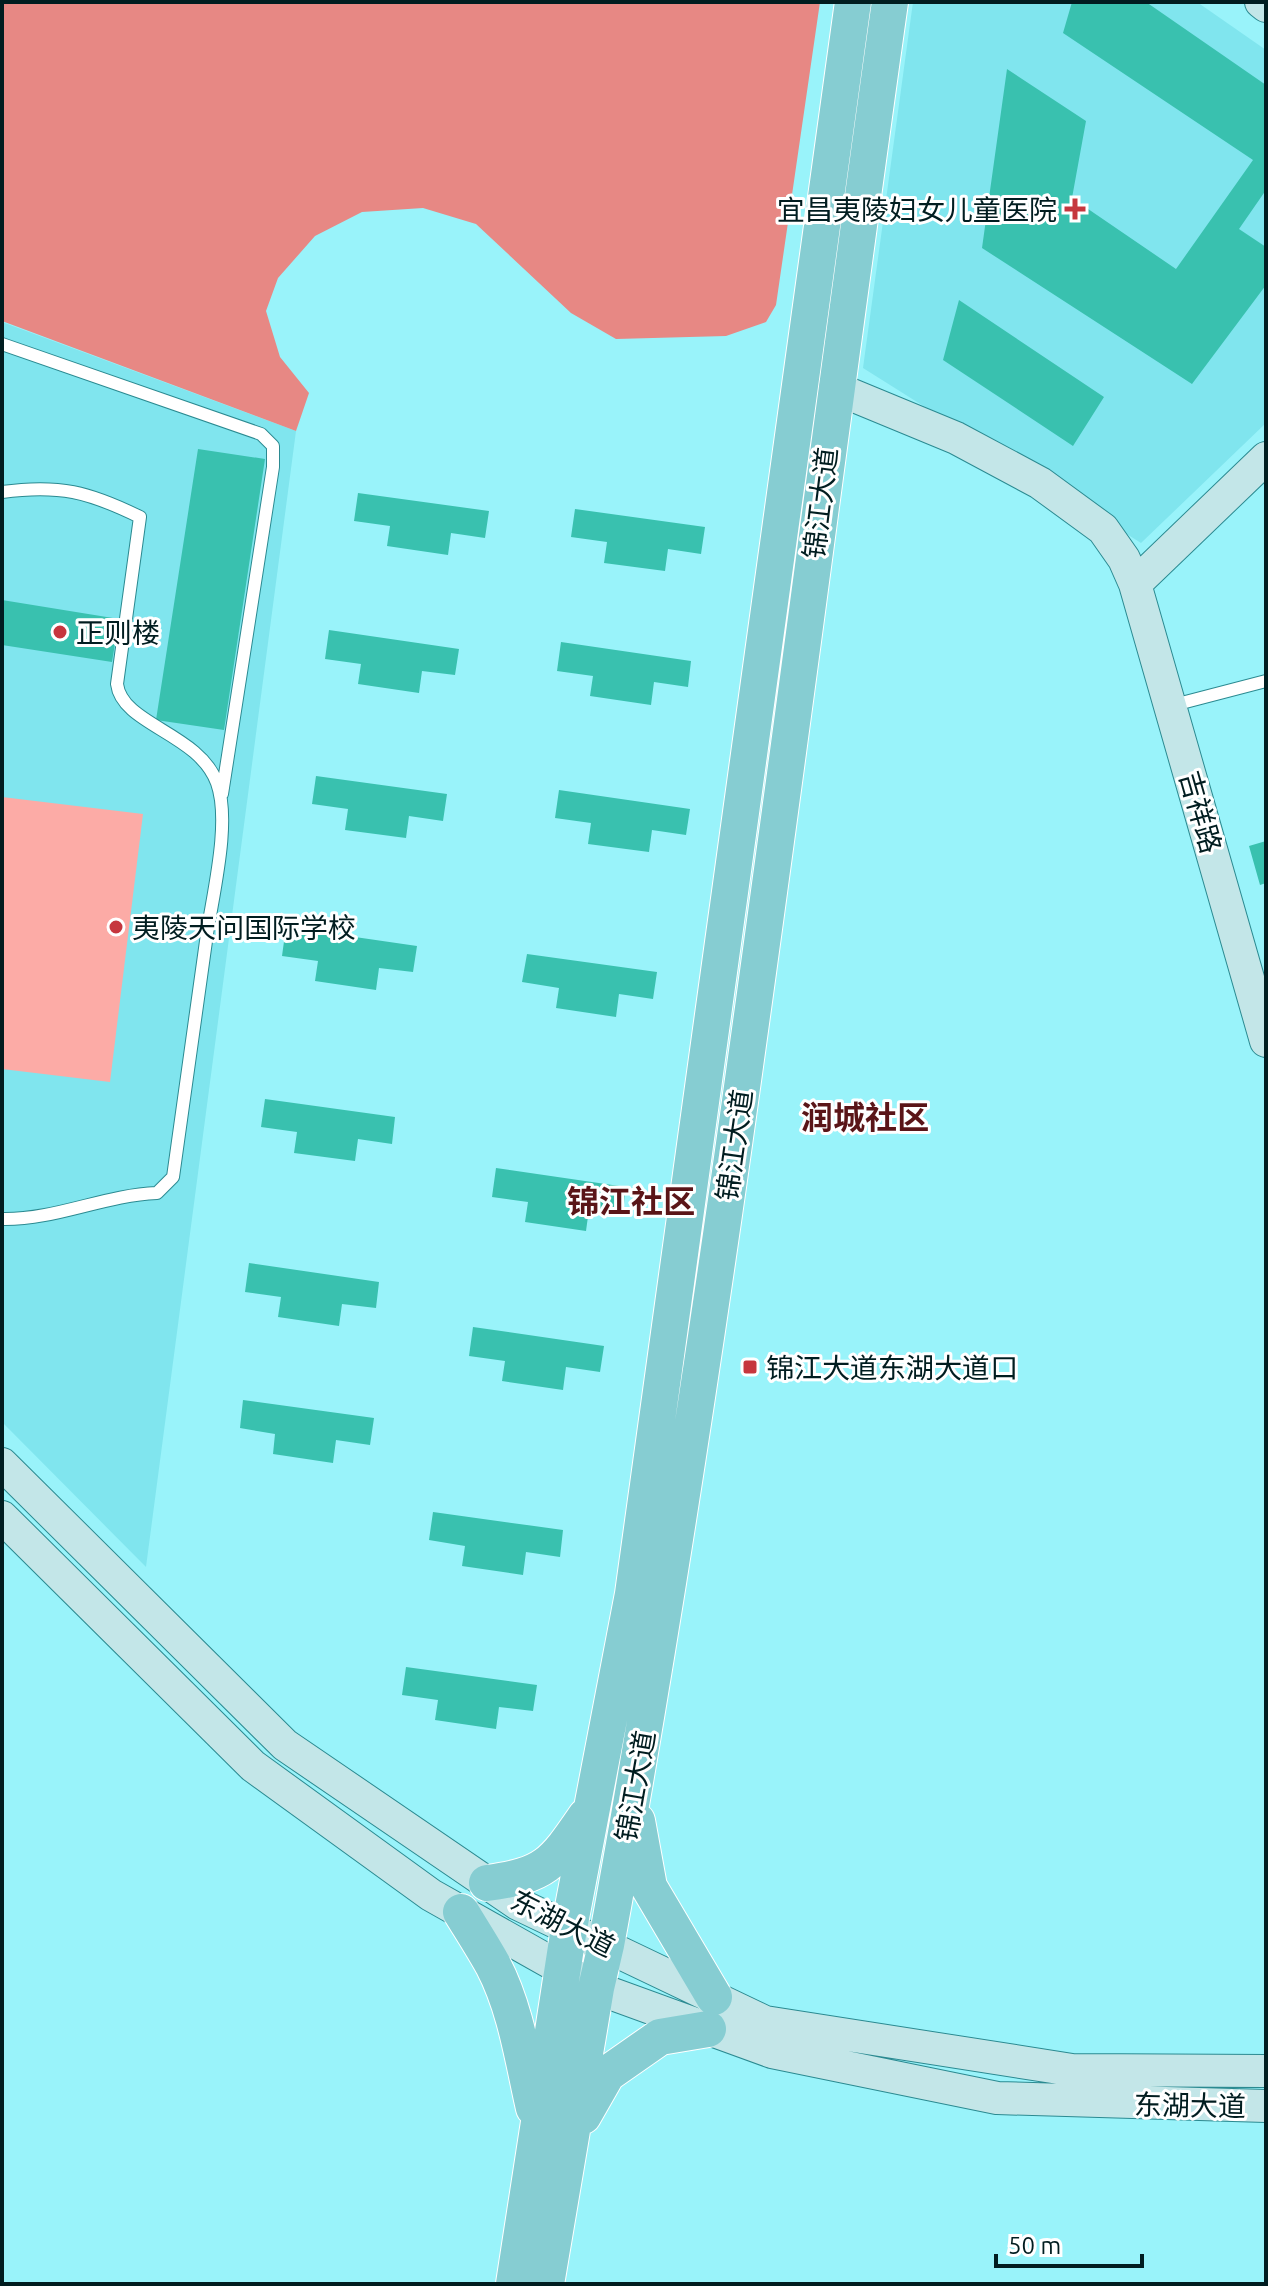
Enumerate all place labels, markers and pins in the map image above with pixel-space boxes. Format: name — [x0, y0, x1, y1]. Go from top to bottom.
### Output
place label: 宜昌夷陵妇女儿童医院 — [777, 194, 1057, 225]
marker: 宜昌夷陵妇女儿童医院 — [1064, 198, 1086, 220]
place label: 正则楼 — [76, 617, 160, 648]
marker: 正则楼 — [51, 623, 69, 641]
place label: 夷陵天问国际学校 — [132, 912, 356, 943]
marker: 夷陵天问国际学校 — [107, 918, 125, 936]
place label: 锦江大道东湖大道口 — [766, 1352, 1018, 1383]
marker: 锦江大道东湖大道口 — [741, 1358, 759, 1376]

